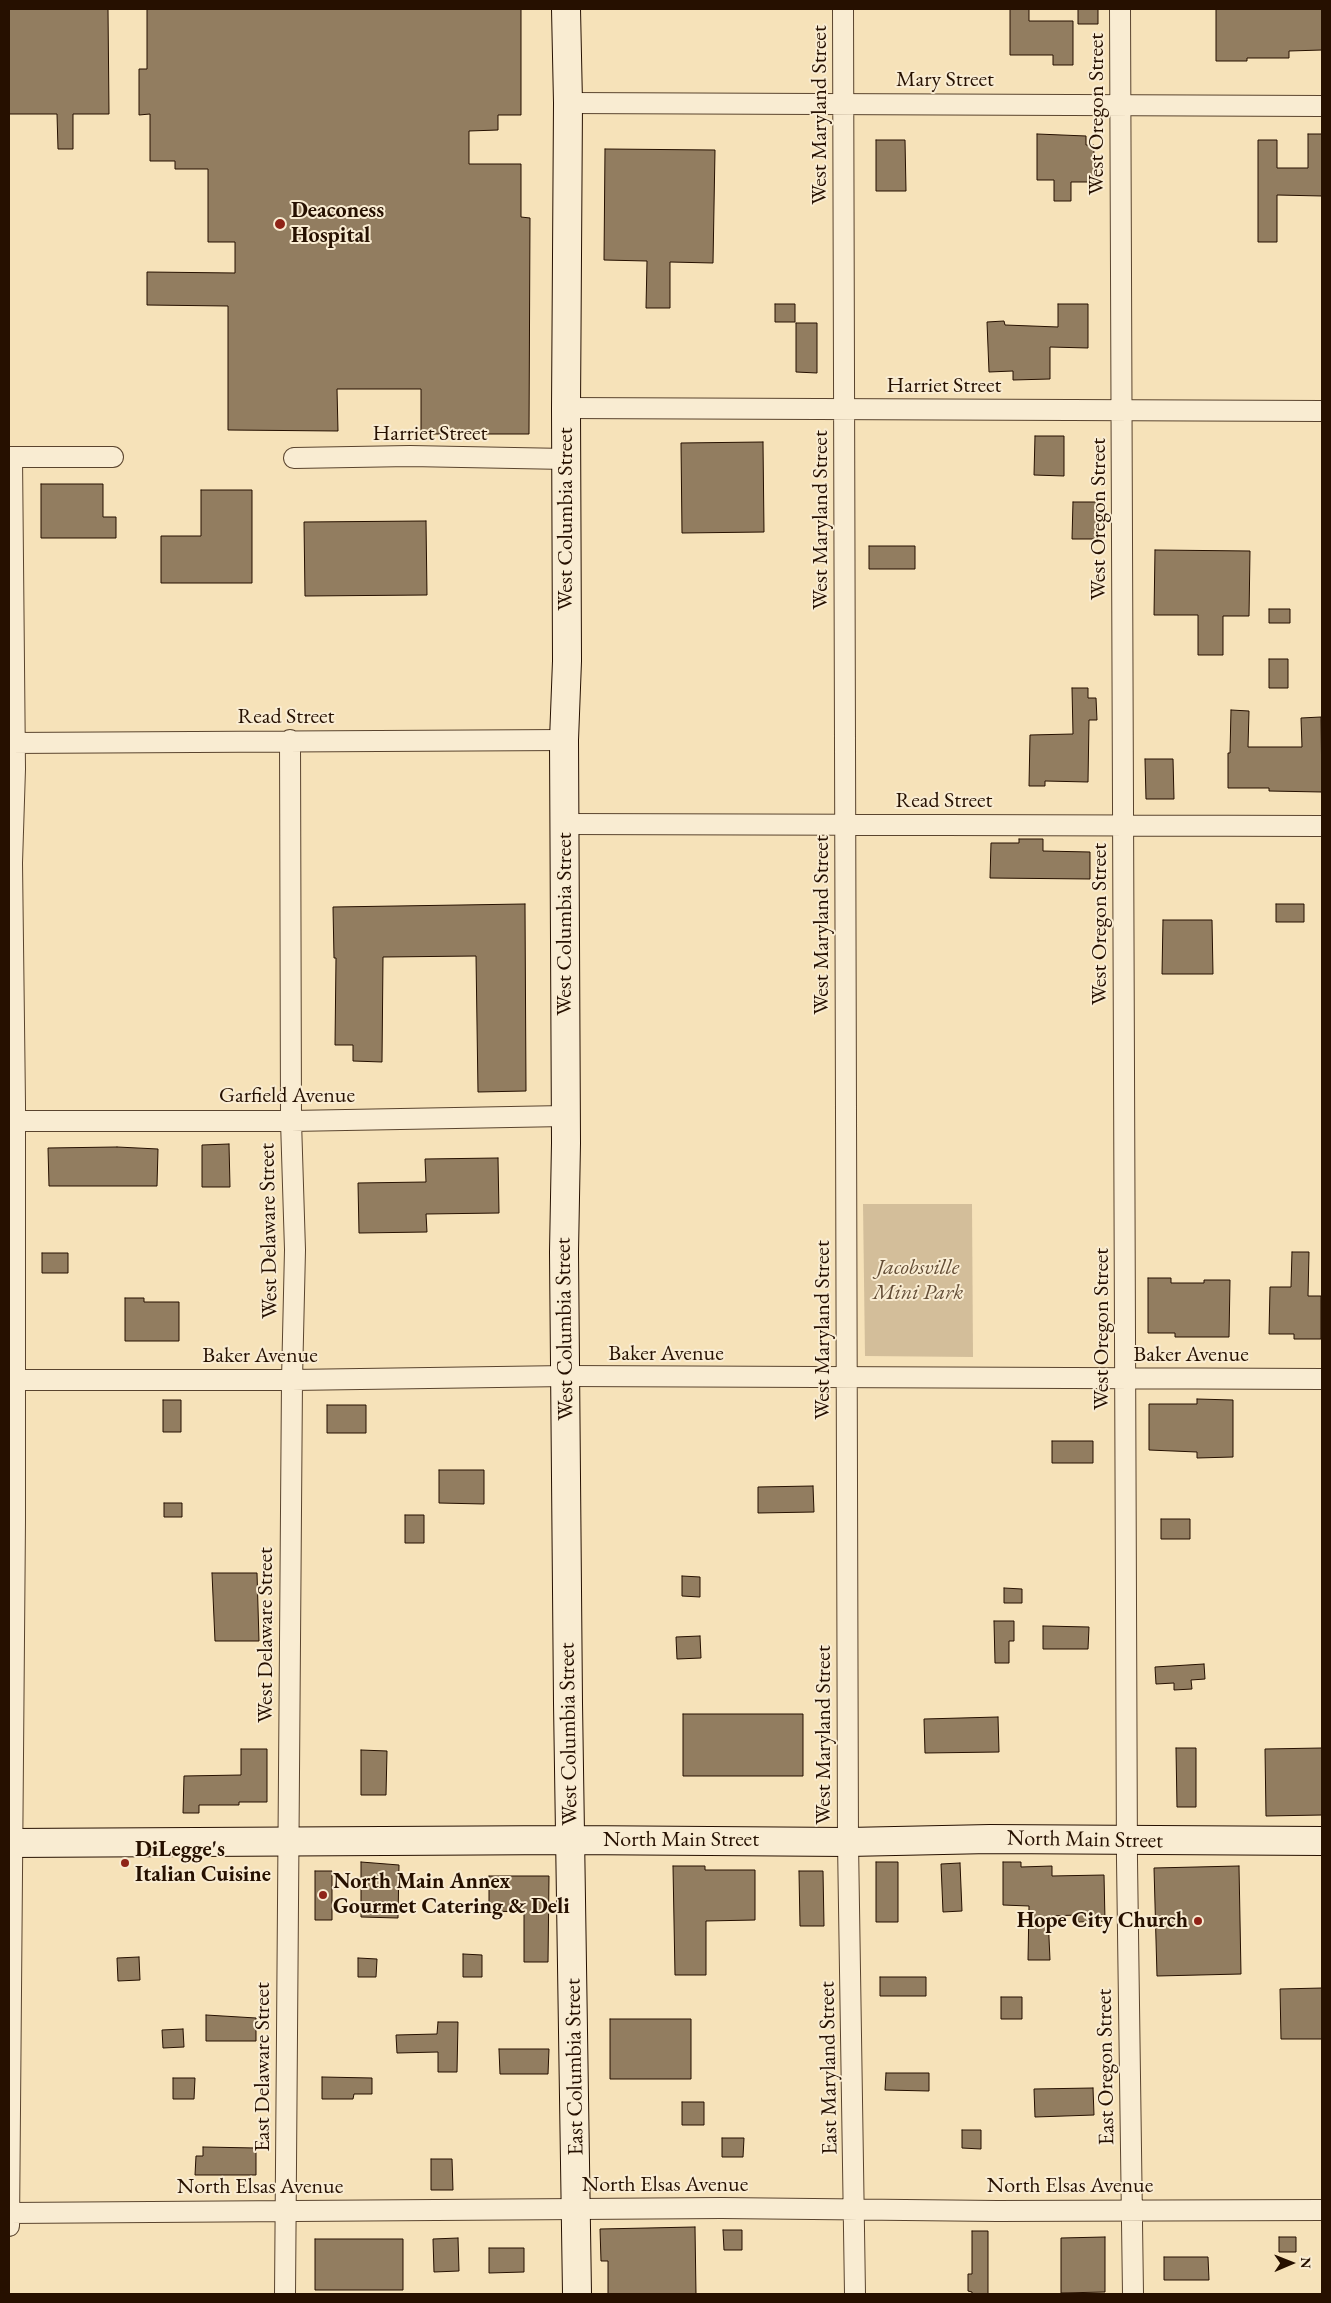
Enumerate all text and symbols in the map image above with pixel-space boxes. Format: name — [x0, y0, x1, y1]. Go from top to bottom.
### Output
street label: West Maryland Street — [807, 25, 833, 205]
street label: West Oregon Street — [1084, 33, 1110, 195]
street label: Mary Street — [896, 67, 994, 93]
place label: Deaconess Hospital — [291, 198, 384, 250]
marker: Deaconess Hospital — [273, 217, 287, 231]
street label: Harriet Street — [887, 373, 1001, 399]
street label: Harriet Street — [373, 421, 487, 447]
street label: West Columbia Street — [553, 427, 579, 611]
street label: West Maryland Street — [808, 430, 834, 610]
street label: West Oregon Street — [1086, 438, 1112, 600]
street label: Read Street — [238, 704, 334, 730]
street label: Read Street — [896, 788, 992, 814]
street label: West Columbia Street — [552, 832, 578, 1016]
street label: West Maryland Street — [809, 835, 835, 1015]
street label: West Oregon Street — [1087, 843, 1113, 1005]
street label: Garfield Avenue — [219, 1083, 355, 1109]
street label: West Delaware Street — [254, 1143, 284, 1319]
street label: West Columbia Street — [550, 1237, 580, 1421]
street label: West Maryland Street — [810, 1240, 836, 1420]
street label: West Oregon Street — [1089, 1248, 1115, 1410]
park label: Jacobsville Mini Park — [873, 1255, 963, 1306]
street label: Baker Avenue — [608, 1341, 724, 1367]
street label: Baker Avenue — [1133, 1342, 1249, 1368]
street label: Baker Avenue — [202, 1343, 318, 1369]
street label: West Delaware Street — [253, 1547, 279, 1723]
street label: West Columbia Street — [554, 1642, 584, 1826]
street label: West Maryland Street — [811, 1645, 837, 1825]
street label: North Main Street — [1007, 1825, 1163, 1855]
street label: North Main Street — [603, 1827, 759, 1853]
place label: DiLegge's Italian Cuisine — [135, 1837, 271, 1888]
marker: DiLegge's Italian Cuisine — [119, 1857, 131, 1869]
place label: North Main Annex Gourmet Catering & Deli — [333, 1869, 570, 1920]
marker: North Main Annex Gourmet Catering & Deli — [317, 1889, 329, 1901]
place label: Hope City Church — [1017, 1908, 1188, 1934]
marker: Hope City Church — [1192, 1915, 1204, 1927]
street label: East Columbia Street — [560, 1978, 590, 2156]
street label: East Maryland Street — [814, 1981, 844, 2155]
street label: East Delaware Street — [250, 1982, 276, 2152]
street label: East Oregon Street — [1091, 1988, 1121, 2146]
street label: North Elsas Avenue — [582, 2172, 748, 2198]
street label: North Elsas Avenue — [987, 2173, 1153, 2199]
street label: North Elsas Avenue — [177, 2174, 343, 2200]
north arrow — [1266, 2238, 1316, 2288]
text: N — [1297, 2257, 1315, 2269]

